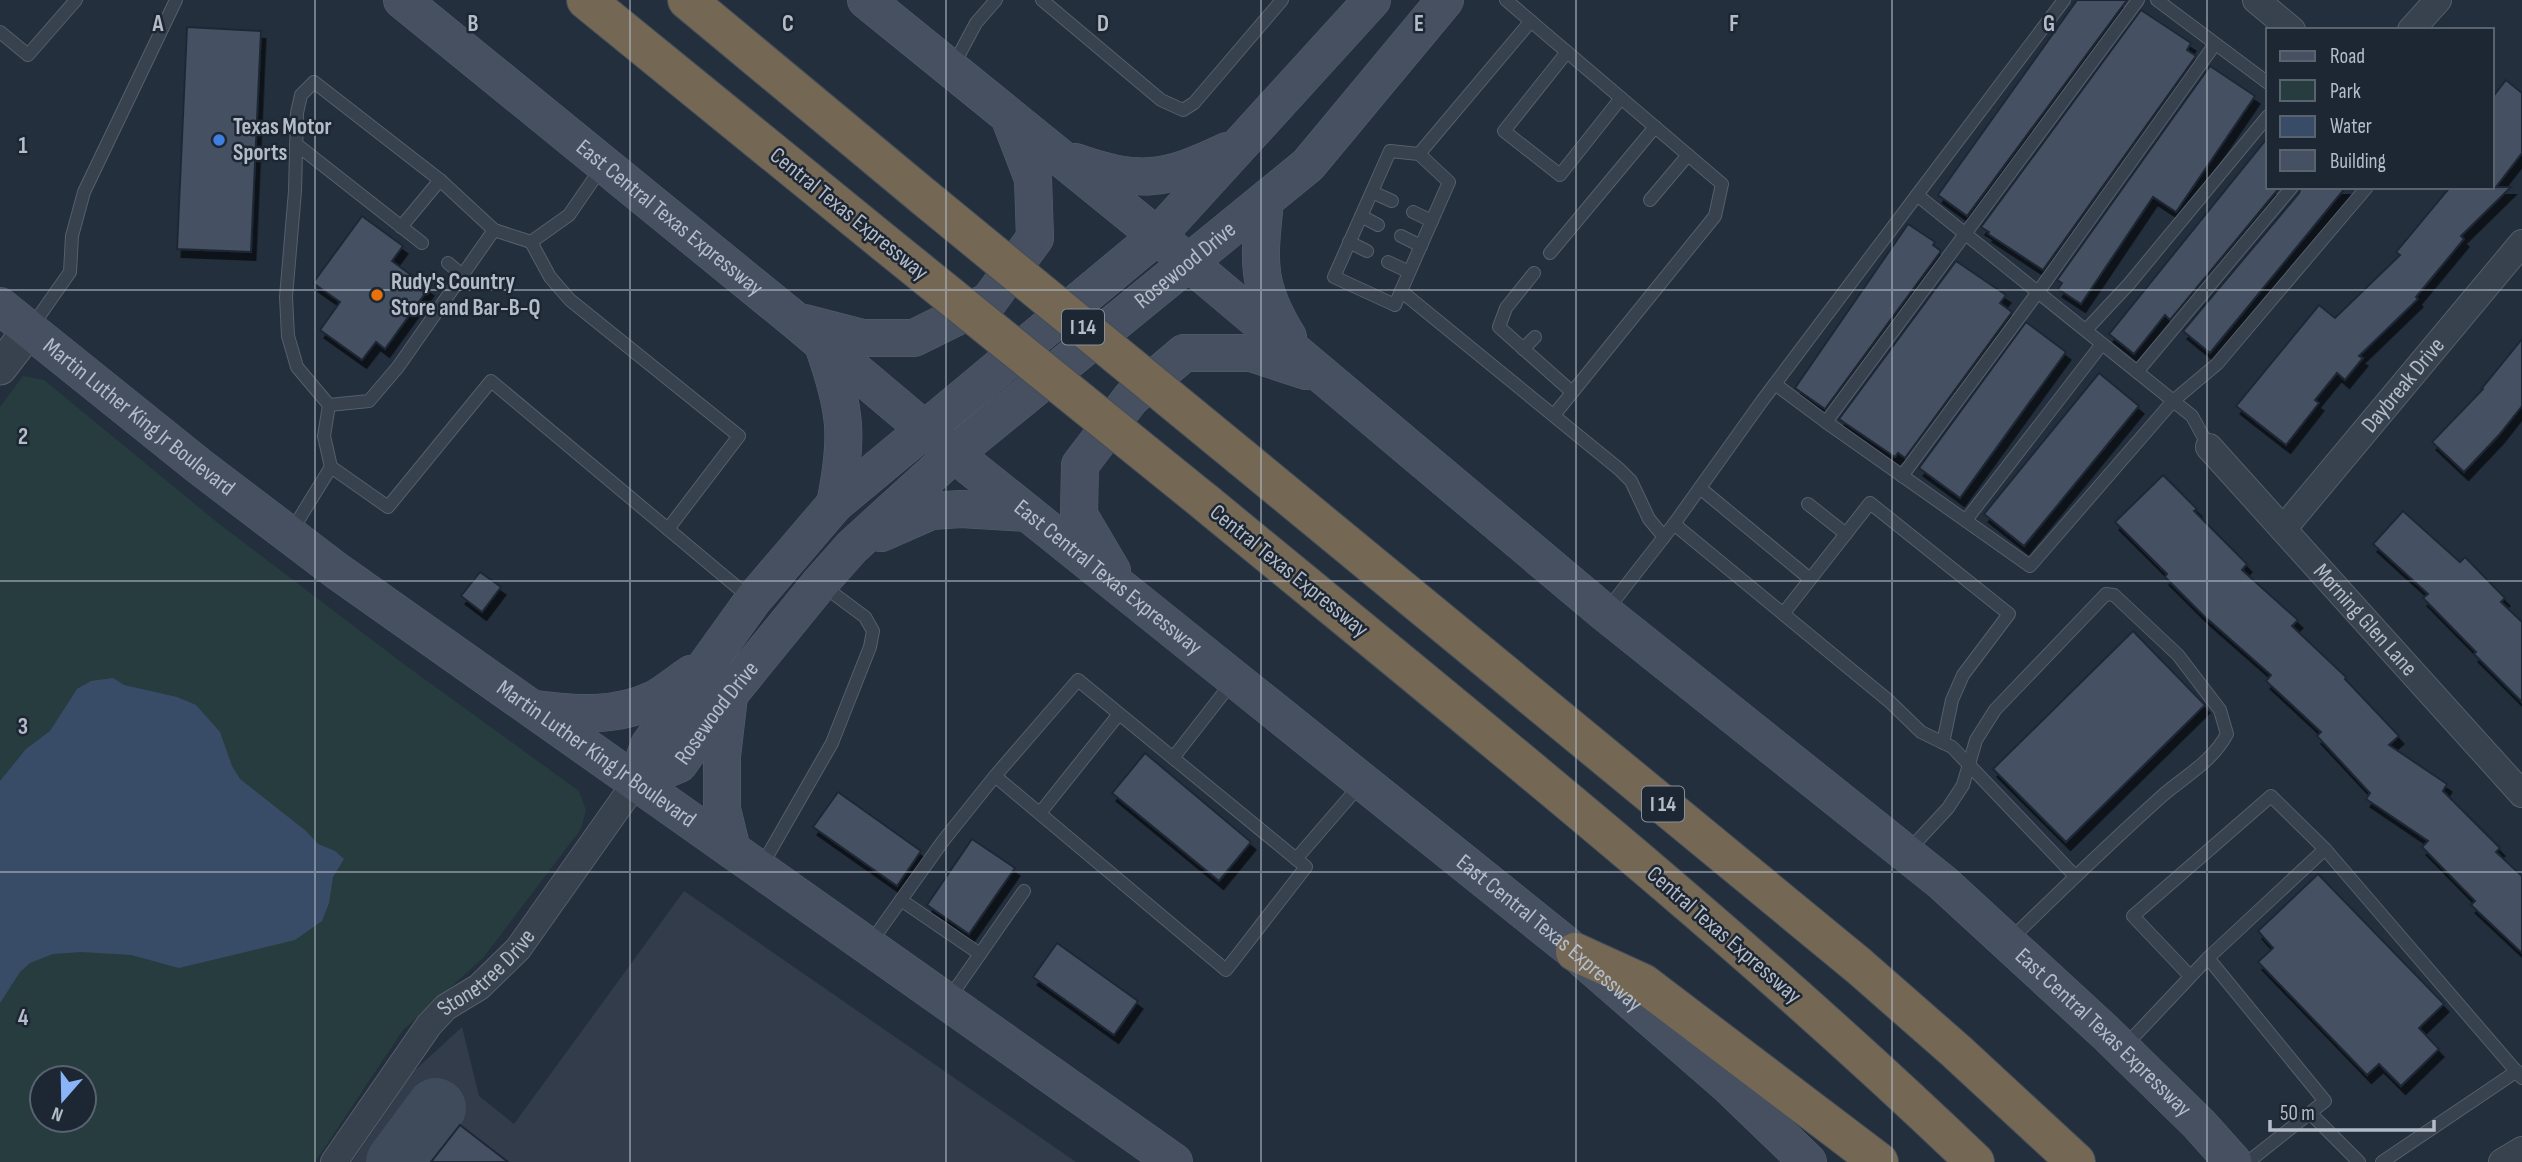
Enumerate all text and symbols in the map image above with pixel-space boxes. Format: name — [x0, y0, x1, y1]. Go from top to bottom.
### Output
text: A — [152, 10, 165, 38]
text: B — [468, 10, 479, 38]
text: C — [782, 10, 794, 38]
text: D — [1097, 10, 1109, 38]
text: E — [1414, 10, 1424, 38]
text: F — [1729, 10, 1739, 38]
text: G — [2043, 10, 2055, 38]
legend — [2266, 28, 2494, 189]
text: Road — [2330, 44, 2365, 69]
text: Park — [2330, 79, 2361, 104]
place label: Texas Motor Sports — [233, 113, 332, 167]
text: Water — [2330, 114, 2372, 139]
text: 1 — [18, 132, 28, 160]
marker: Texas Motor Sports — [211, 132, 227, 148]
street label: East Central Texas Expressway — [570, 133, 769, 302]
street label: Central Texas Expressway — [764, 141, 934, 287]
text: Building — [2330, 149, 2386, 174]
street label: Rosewood Drive — [1129, 216, 1242, 315]
place label: Rudy's Country Store and Bar-B-Q — [391, 268, 541, 322]
marker: Rudy's Country Store and Bar-B-Q — [369, 287, 385, 303]
road number: I 14 — [1062, 310, 1104, 344]
street label: Martin Luther King Jr Boulevard — [37, 332, 240, 502]
street label: Daybreak Drive — [2356, 332, 2451, 438]
text: 2 — [18, 423, 28, 451]
street label: East Central Texas Expressway — [1008, 494, 1208, 661]
street label: Central Texas Expressway — [1204, 498, 1374, 644]
street label: Morning Glen Lane — [2307, 558, 2423, 682]
street label: Rosewood Drive — [669, 655, 765, 770]
street label: Martin Luther King Jr Boulevard — [491, 674, 701, 834]
text: 3 — [18, 713, 28, 741]
road number: I 14 — [1642, 786, 1684, 822]
street label: East Central Texas Expressway — [1451, 848, 1648, 1018]
street label: Central Texas Expressway — [1641, 860, 1807, 1010]
street label: Stonetree Drive — [431, 924, 542, 1022]
street label: East Central Texas Expressway — [2009, 942, 2197, 1123]
text: 4 — [18, 1004, 29, 1032]
north arrow — [28, 1064, 98, 1134]
scale bar — [2270, 1088, 2434, 1132]
text: N — [49, 1101, 66, 1126]
text: 50 m — [2280, 1101, 2315, 1126]

